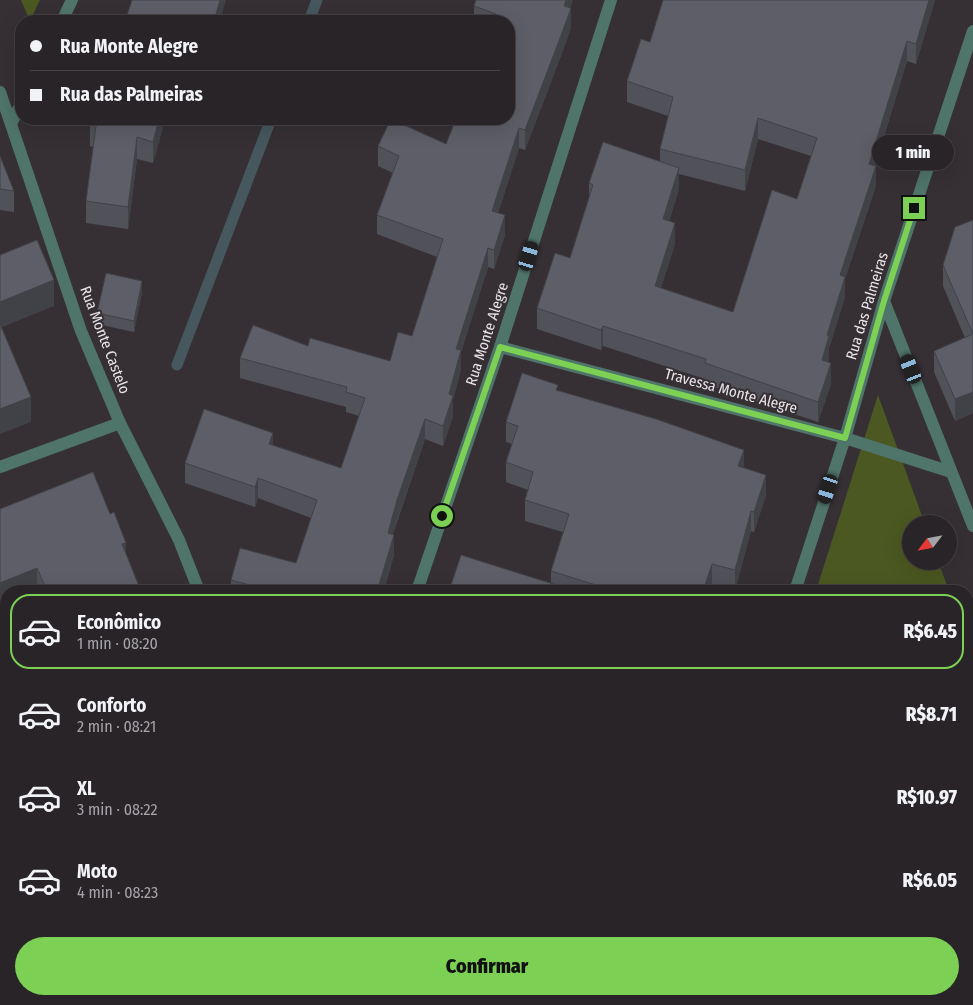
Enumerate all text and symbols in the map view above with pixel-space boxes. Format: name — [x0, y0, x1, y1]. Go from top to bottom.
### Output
text: Rua Monte Alegre — [60, 35, 198, 58]
text: Rua das Palmeiras — [60, 83, 203, 106]
callout: 1 min — [873, 136, 955, 170]
text: 1 min — [896, 143, 930, 162]
route end — [903, 197, 925, 219]
car — [517, 239, 540, 273]
street label: Rua das Palmeiras — [842, 250, 892, 362]
street label: Rua Monte Alegre — [462, 280, 512, 388]
street label: Rua Monte Castelo — [76, 284, 134, 397]
car — [898, 352, 923, 386]
street label: Travessa Monte Alegre — [663, 365, 799, 417]
car — [816, 472, 839, 506]
route start — [431, 505, 453, 527]
north arrow — [902, 515, 958, 570]
map controls — [902, 515, 957, 570]
icon: car — [17, 609, 62, 654]
text: Econômico — [77, 611, 161, 634]
text: R$6.45 — [903, 620, 957, 643]
text: 1 min · 08:20 — [77, 634, 158, 653]
icon: car — [17, 692, 62, 737]
text: Conforto — [77, 694, 146, 717]
text: R$8.71 — [906, 703, 957, 726]
text: 2 min · 08:21 — [77, 717, 156, 736]
icon: car — [17, 775, 62, 820]
text: XL — [77, 777, 96, 800]
text: R$10.97 — [897, 786, 957, 809]
text: 3 min · 08:22 — [77, 800, 158, 819]
icon: car — [17, 858, 62, 903]
text: Moto — [77, 860, 117, 883]
text: R$6.05 — [903, 869, 957, 892]
text: 4 min · 08:23 — [77, 883, 158, 902]
button: Confirmar — [15, 937, 959, 995]

